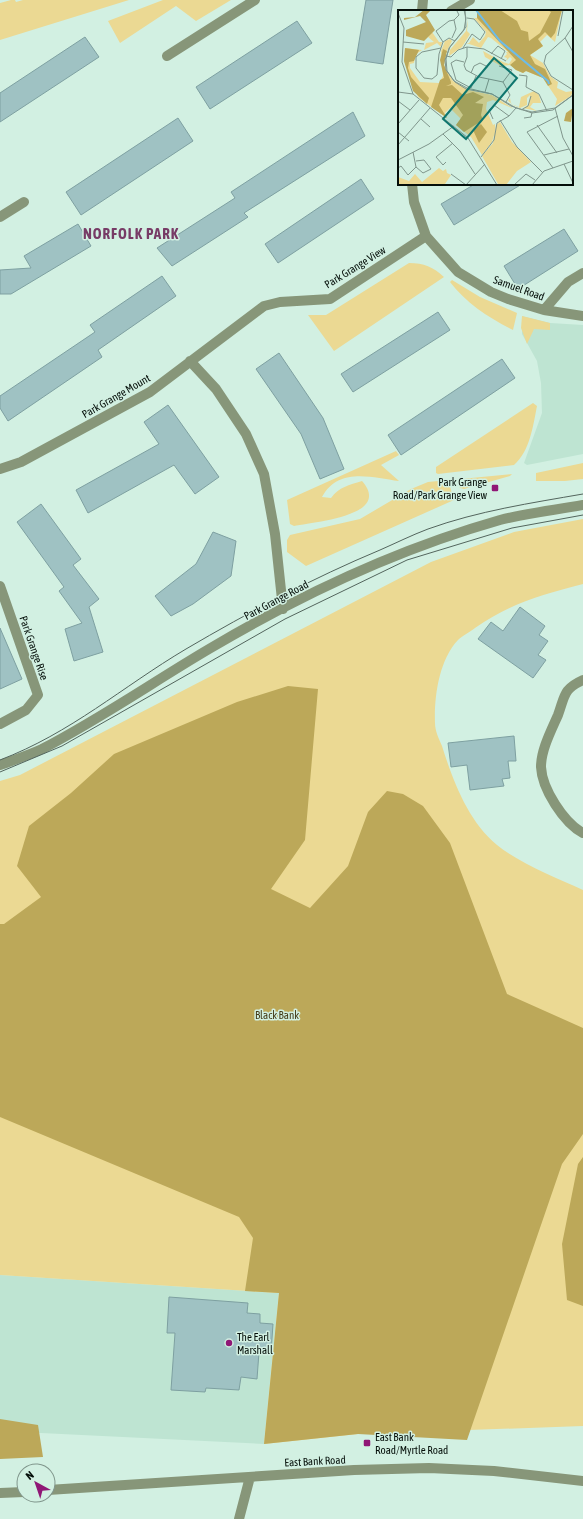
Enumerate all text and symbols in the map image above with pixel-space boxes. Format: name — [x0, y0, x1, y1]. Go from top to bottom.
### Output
inset map — [398, 10, 573, 185]
district label: NORFOLK PARK — [83, 225, 179, 242]
street label: Park Grange View — [322, 243, 388, 291]
street label: Samuel Road — [492, 273, 546, 303]
street label: Park Grange Mount — [80, 372, 152, 420]
place label: Park Grange Road/Park Grange View — [393, 476, 487, 501]
marker: Park Grange Road/Park Grange View — [490, 483, 500, 493]
street label: Park Grange Road — [242, 578, 310, 622]
street label: Park Grange Rise — [17, 614, 51, 682]
park label: Black Bank — [255, 1009, 299, 1021]
place label: The Earl Marshall — [237, 1331, 273, 1356]
marker: The Earl Marshall — [224, 1338, 234, 1348]
place label: East Bank Road/Myrtle Road — [375, 1431, 448, 1456]
marker: East Bank Road/Myrtle Road — [362, 1438, 372, 1448]
street label: East Bank Road — [284, 1453, 346, 1469]
north arrow — [16, 1463, 56, 1503]
text: N — [23, 1469, 36, 1482]

